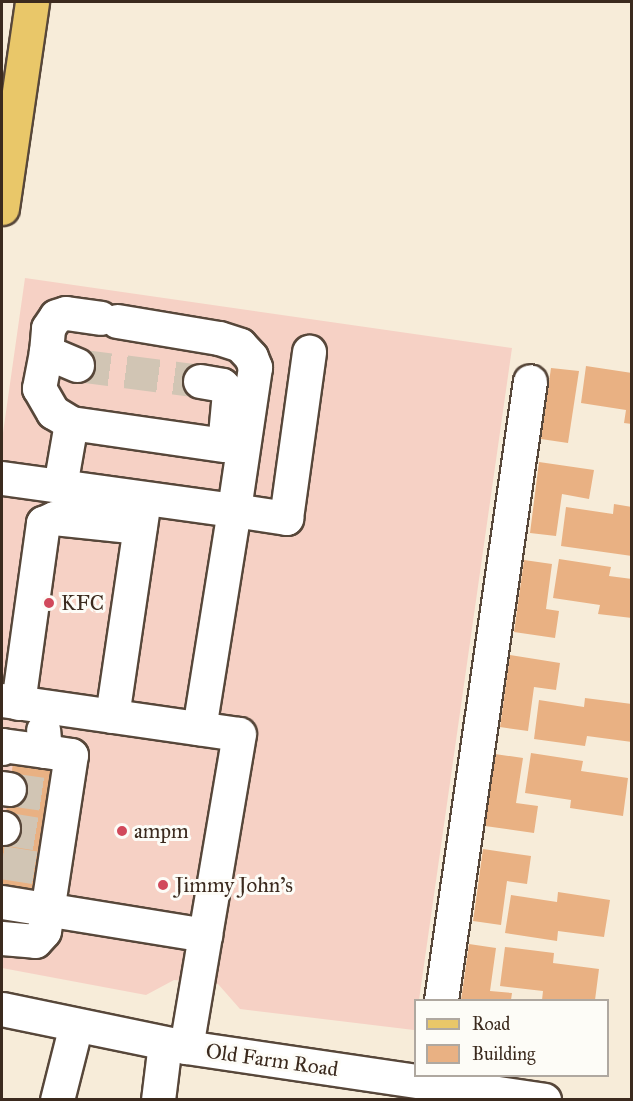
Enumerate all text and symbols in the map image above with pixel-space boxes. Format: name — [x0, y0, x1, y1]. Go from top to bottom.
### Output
place label: KFC — [61, 590, 104, 616]
marker: KFC — [42, 596, 56, 610]
place label: ampm — [134, 818, 189, 844]
marker: ampm — [115, 824, 129, 838]
place label: Jimmy John's — [175, 872, 293, 898]
marker: Jimmy John's — [156, 878, 170, 892]
legend — [414, 999, 609, 1077]
text: Road — [472, 1013, 510, 1035]
street label: Old Farm Road — [204, 1038, 340, 1082]
text: Building — [472, 1043, 535, 1065]

